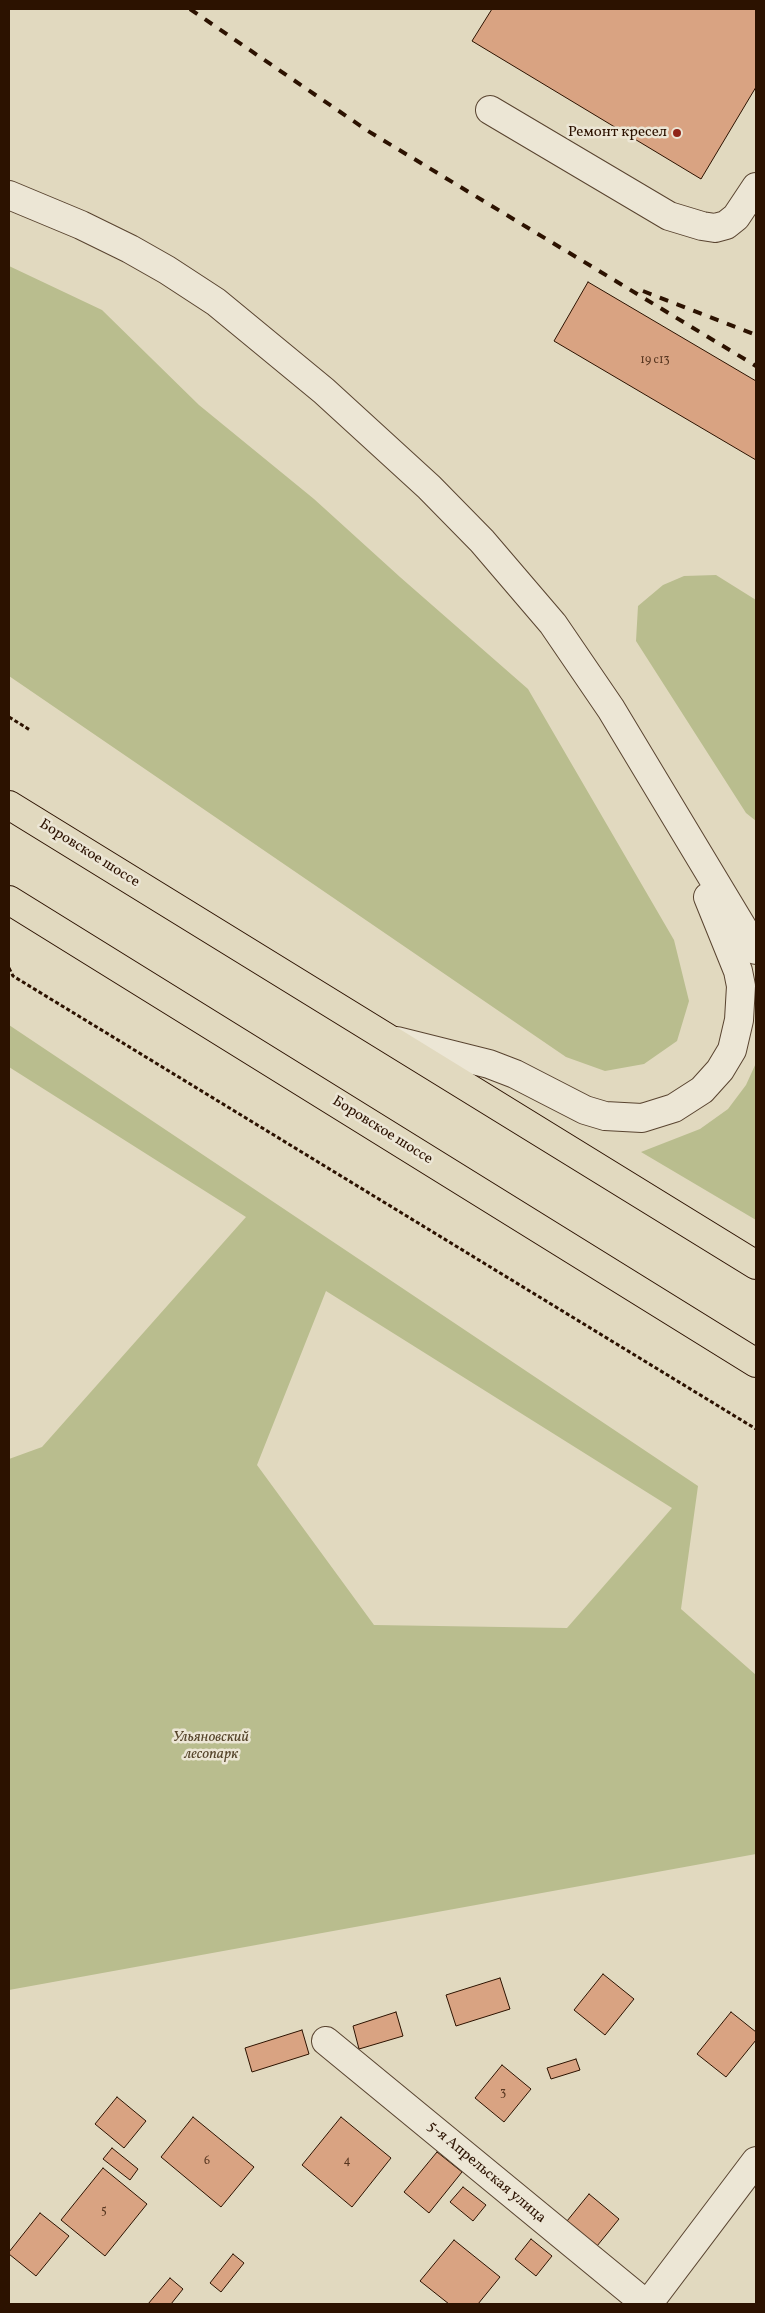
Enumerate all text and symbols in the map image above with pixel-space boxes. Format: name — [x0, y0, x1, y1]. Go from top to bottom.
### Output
place label: Ремонт кресел — [568, 124, 667, 142]
marker: Ремонт кресел — [671, 127, 683, 139]
house number: 19 с13 — [640, 354, 670, 368]
street label: Боровское шоссе — [35, 816, 143, 892]
street label: Боровское шоссе — [328, 1093, 436, 1169]
park label: Ульяновский лесопарк — [173, 1729, 249, 1764]
house number: 3 — [500, 2087, 506, 2101]
street label: 5-я Апрельская улица — [423, 2118, 549, 2228]
house number: 6 — [204, 2155, 210, 2169]
house number: 4 — [343, 2155, 351, 2169]
house number: 5 — [101, 2205, 107, 2219]

